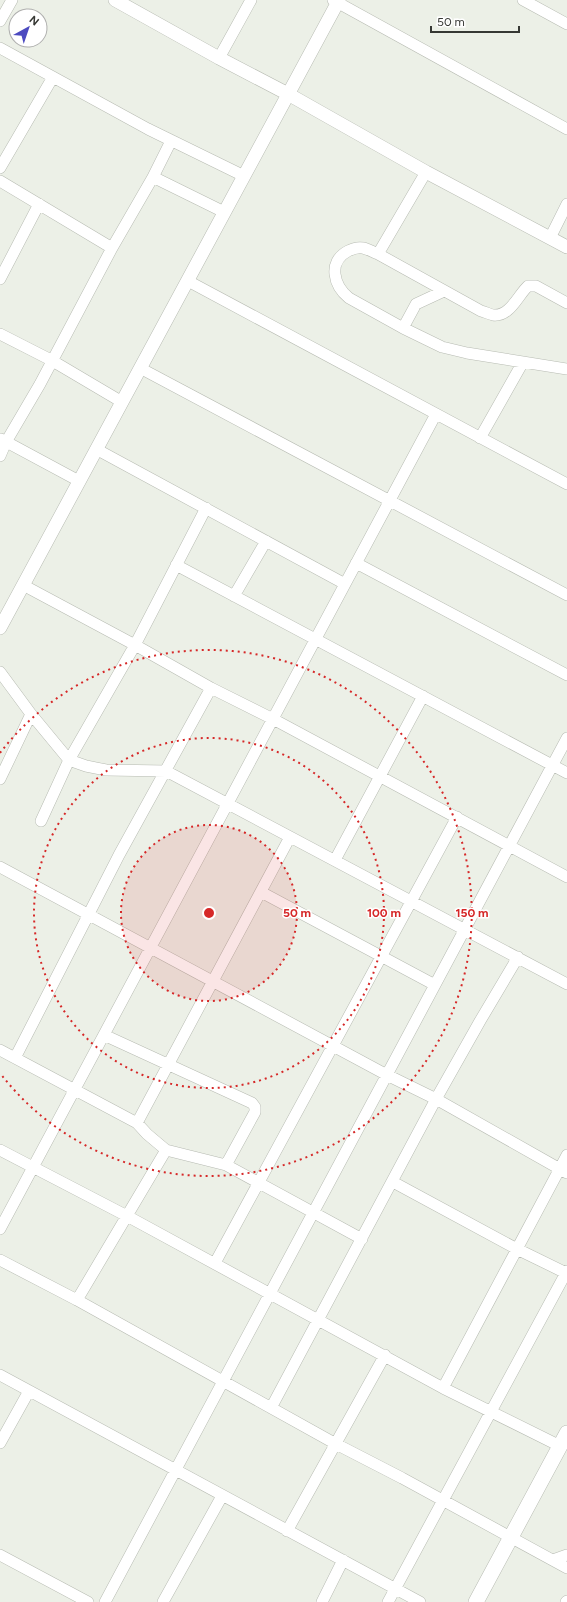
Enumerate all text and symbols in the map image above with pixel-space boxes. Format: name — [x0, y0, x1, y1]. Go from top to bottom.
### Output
north arrow — [8, 8, 48, 48]
scale bar — [431, 8, 519, 34]
text: N — [27, 13, 42, 28]
text: 50 m — [437, 15, 465, 29]
centre of rings — [202, 906, 216, 920]
text: 50 m — [283, 906, 311, 920]
text: 100 m — [367, 906, 401, 920]
text: 150 m — [455, 906, 489, 920]

